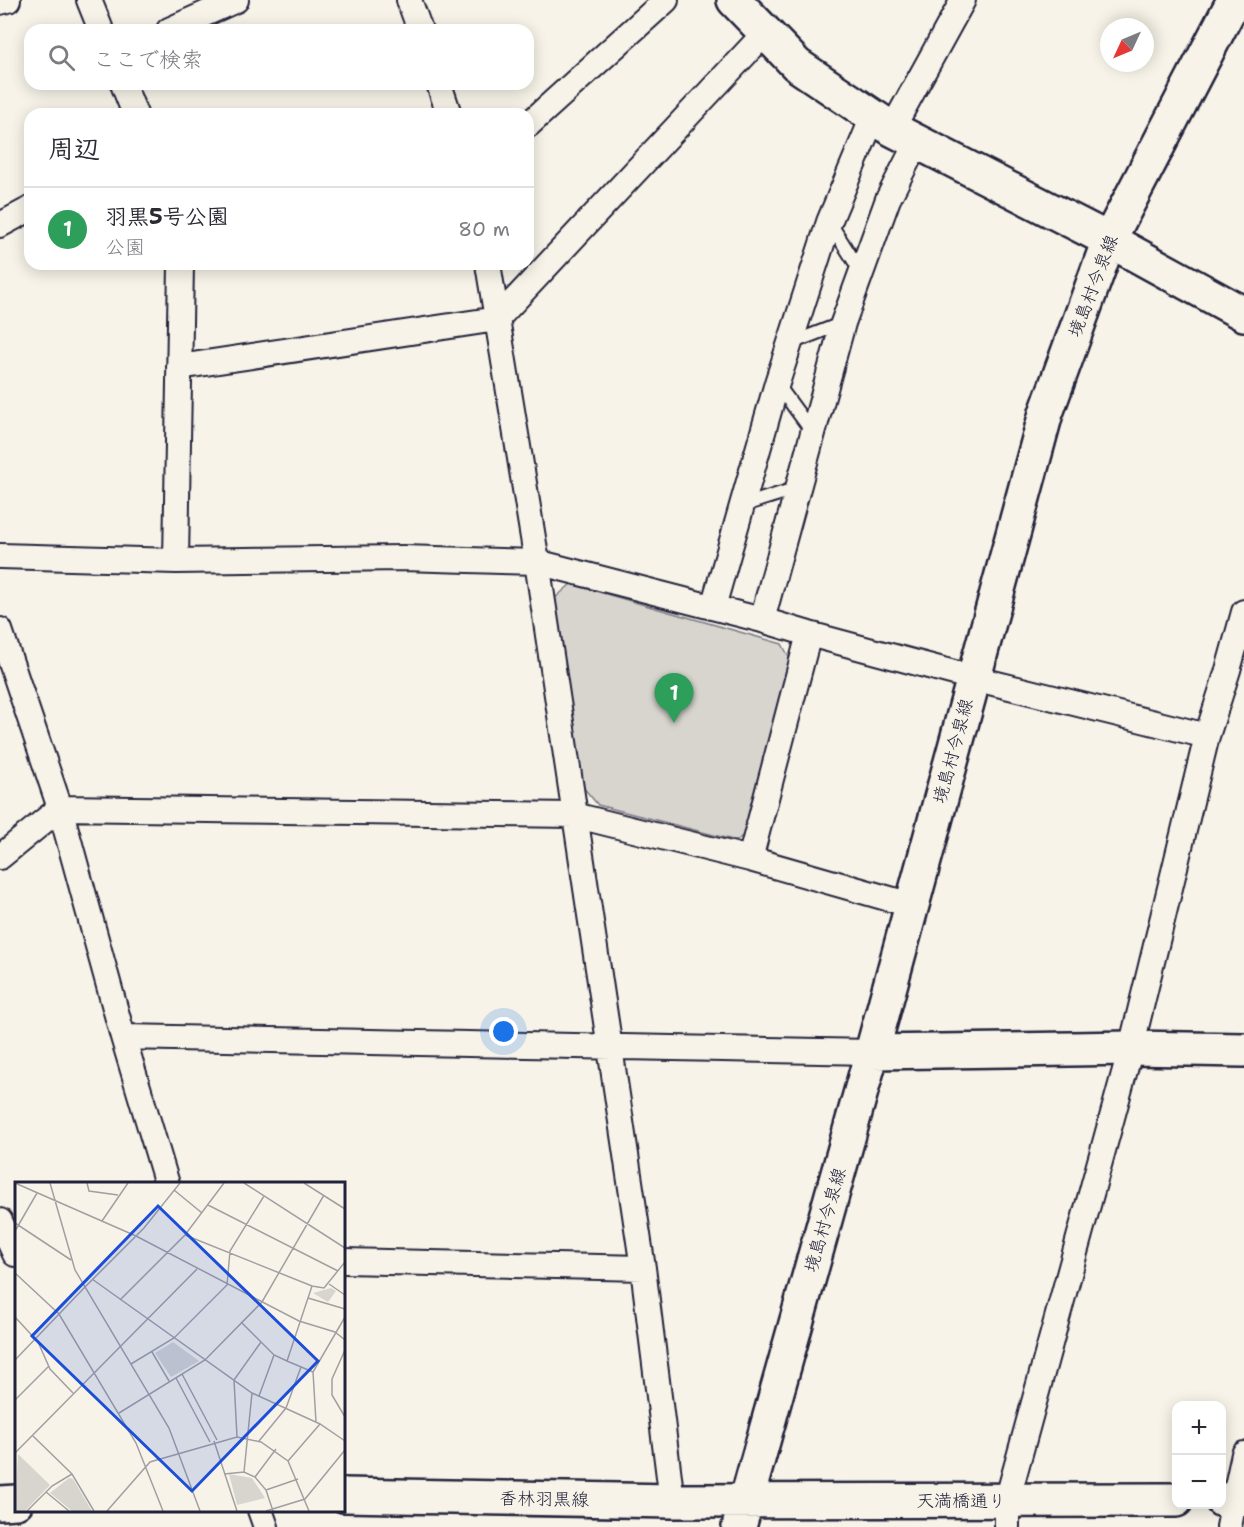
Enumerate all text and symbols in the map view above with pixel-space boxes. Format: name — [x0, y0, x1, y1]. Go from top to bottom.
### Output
north arrow — [1100, 18, 1154, 72]
search box — [24, 24, 534, 90]
icon: search — [45, 41, 78, 74]
text: ここで検索 — [93, 45, 203, 74]
text: 周辺 — [48, 131, 100, 166]
text: 羽黒5号公園 — [105, 202, 229, 231]
text: 1 — [63, 216, 72, 242]
text: 80 m — [458, 216, 510, 242]
street label: 境島村今泉線 — [1062, 231, 1124, 341]
text: 公園 — [105, 234, 145, 260]
pin: 1 — [654, 674, 694, 723]
street label: 境島村今泉線 — [927, 696, 979, 806]
your location — [489, 1017, 518, 1046]
street label: 境島村今泉線 — [799, 1165, 851, 1275]
inset map — [15, 1182, 345, 1512]
map controls — [1172, 1401, 1226, 1509]
button: + — [1172, 1401, 1226, 1455]
button: − — [1172, 1455, 1226, 1509]
street label: 香林羽黒線 — [499, 1486, 589, 1512]
street label: 天満橋通り — [916, 1489, 1006, 1513]

